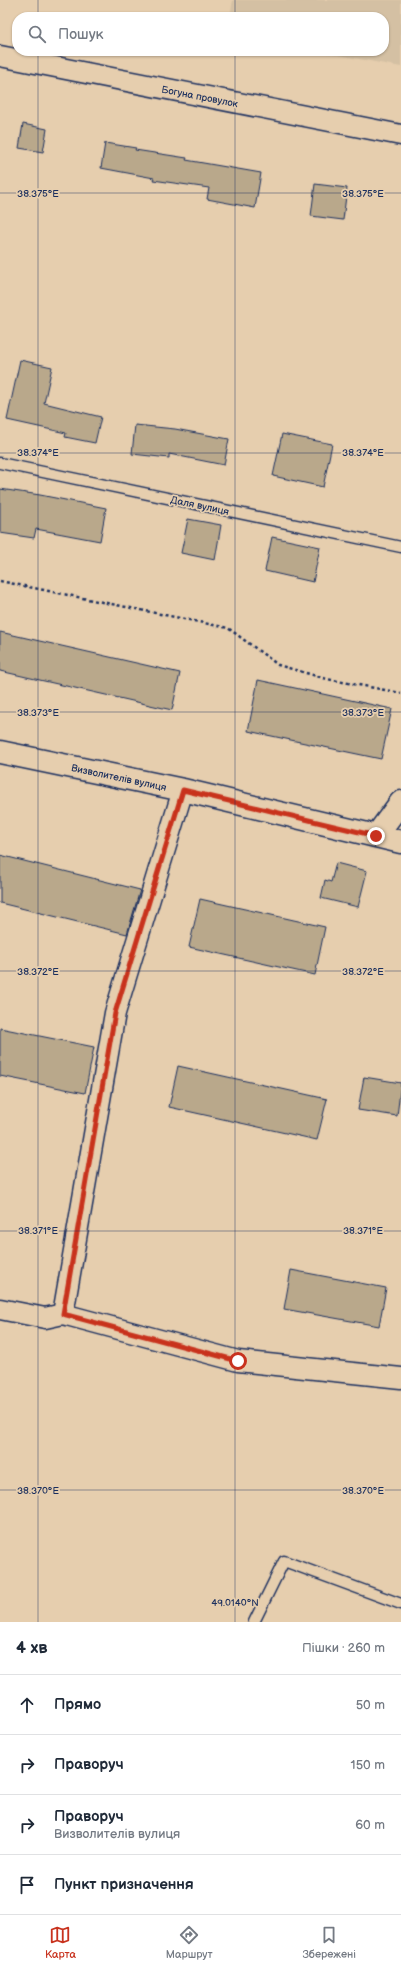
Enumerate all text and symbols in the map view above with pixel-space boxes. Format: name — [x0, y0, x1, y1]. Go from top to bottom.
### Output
search box — [12, 12, 389, 56]
icon: search — [26, 23, 48, 45]
text: Пошук — [58, 25, 104, 44]
street label: Богуна провулок — [161, 84, 240, 110]
text: 38.375°E — [17, 188, 59, 200]
text: 38.375°E — [342, 188, 384, 200]
text: 38.374°E — [17, 447, 59, 459]
text: 38.374°E — [342, 447, 384, 459]
street label: Даля вулиця — [169, 494, 231, 518]
text: 38.373°E — [17, 707, 59, 719]
text: 38.373°E — [342, 707, 384, 719]
street label: Визволителів вулиця — [70, 762, 168, 794]
route end — [367, 827, 385, 845]
text: 38.372°E — [17, 966, 59, 978]
text: 38.372°E — [342, 966, 384, 978]
text: 38.371°E — [18, 1225, 58, 1237]
text: 38.371°E — [343, 1225, 383, 1237]
route start — [229, 1352, 247, 1370]
text: 38.370°E — [17, 1485, 59, 1497]
text: 38.370°E — [342, 1485, 384, 1497]
text: 49.0140°N — [211, 1597, 259, 1609]
text: 4 хв — [16, 1638, 48, 1658]
text: Пішки · 260 m — [302, 1640, 385, 1656]
icon: ahead — [16, 1694, 38, 1716]
text: Прямо — [54, 1695, 101, 1714]
text: 50 m — [356, 1697, 385, 1713]
icon: right — [16, 1754, 38, 1776]
text: Праворуч — [54, 1755, 124, 1774]
text: 150 m — [351, 1757, 385, 1773]
text: Праворуч — [54, 1807, 124, 1826]
icon: right — [16, 1814, 38, 1836]
text: 60 m — [355, 1817, 385, 1833]
text: Визволителів вулиця — [54, 1826, 180, 1842]
icon: arrive — [16, 1874, 38, 1896]
text: Пункт призначення — [54, 1875, 194, 1894]
tab: Карта — [45, 1924, 76, 1961]
tab: Маршрут — [166, 1924, 213, 1961]
tab: Збережені — [302, 1924, 356, 1961]

